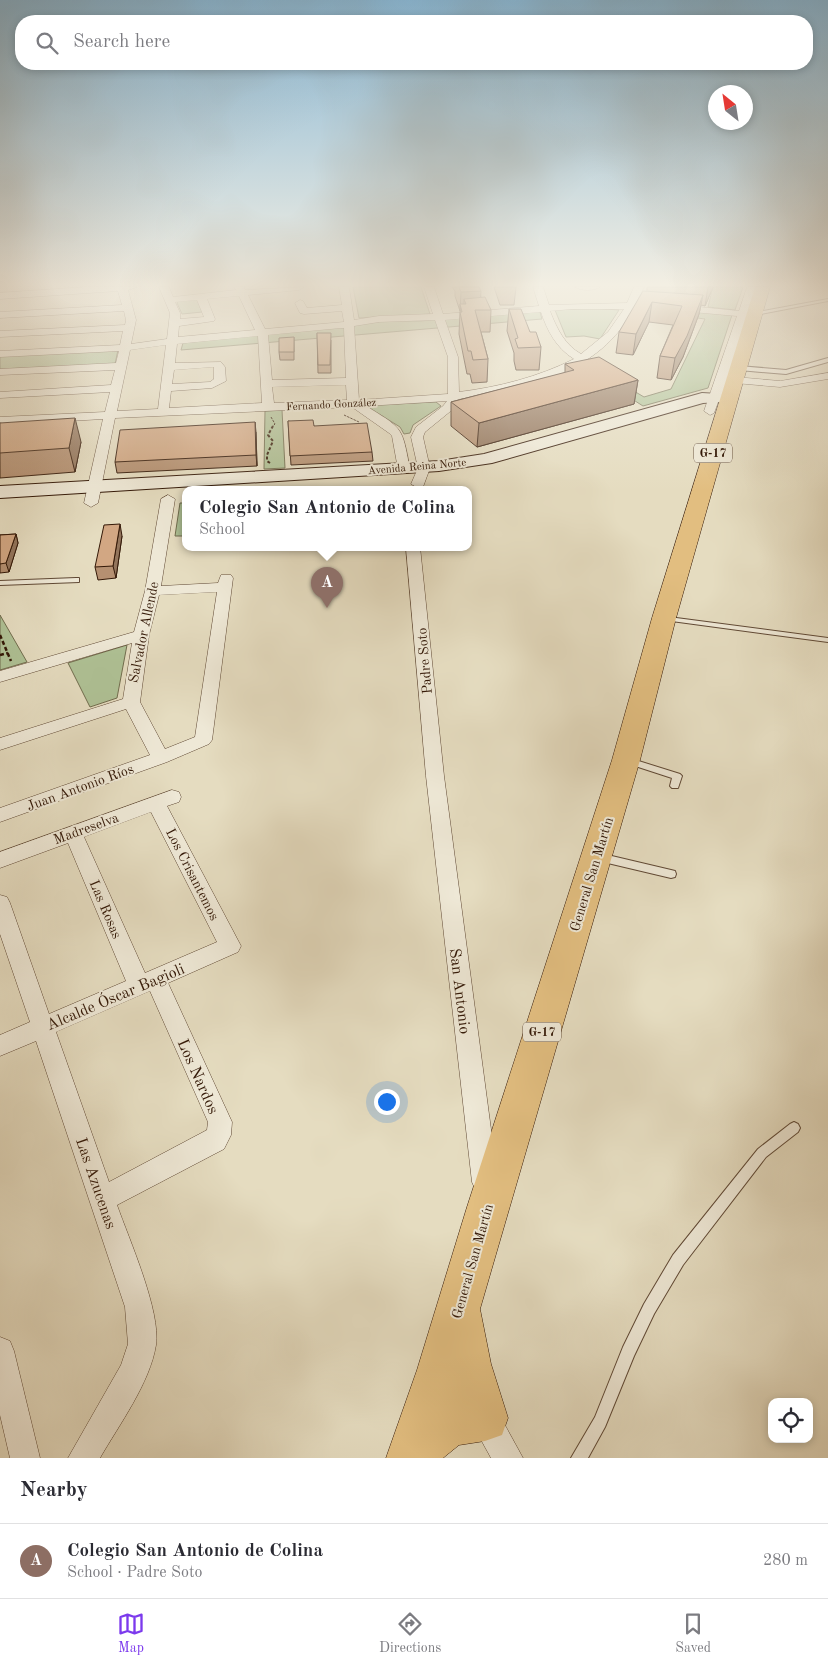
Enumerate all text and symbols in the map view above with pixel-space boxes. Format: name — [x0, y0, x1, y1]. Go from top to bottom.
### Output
search box — [15, 15, 813, 70]
icon: search — [33, 29, 61, 57]
text: Search here — [73, 33, 170, 52]
north arrow — [708, 85, 753, 130]
street label: Fernando González — [286, 398, 377, 413]
road number: G-17 — [694, 443, 732, 462]
street label: Avenida Reina Norte — [367, 458, 467, 477]
popup — [182, 486, 472, 551]
text: Colegio San Antonio de Colina — [199, 499, 455, 518]
text: School — [199, 522, 245, 538]
pin: A — [311, 567, 343, 608]
street label: Salvador Allende — [126, 580, 162, 684]
street label: Padre Soto — [415, 627, 435, 695]
street label: Juan Antonio Ríos — [25, 762, 136, 814]
street label: Madreselva — [52, 811, 121, 847]
street label: General San Martín — [568, 815, 616, 933]
street label: Los Crisantemos — [163, 826, 221, 923]
street label: Las Rosas — [86, 878, 124, 941]
street label: San Antonio — [446, 947, 472, 1035]
street label: Alcalde Óscar Bagioli — [42, 957, 187, 1034]
road number: G-17 — [523, 1022, 561, 1042]
street label: Los Nardos — [174, 1037, 221, 1117]
your location — [374, 1089, 400, 1115]
street label: Las Azucenas — [72, 1136, 118, 1232]
street label: General San Martín — [450, 1202, 496, 1320]
map controls — [768, 1398, 813, 1443]
button: locate — [768, 1398, 813, 1443]
text: Nearby — [20, 1480, 88, 1501]
text: Colegio San Antonio de Colina — [67, 1542, 323, 1561]
text: A — [30, 1553, 42, 1569]
text: 280 m — [763, 1553, 808, 1569]
text: School · Padre Soto — [67, 1565, 202, 1581]
tab: Map — [117, 1610, 145, 1657]
tab: Directions — [379, 1610, 441, 1657]
tab: Saved — [675, 1610, 711, 1657]

